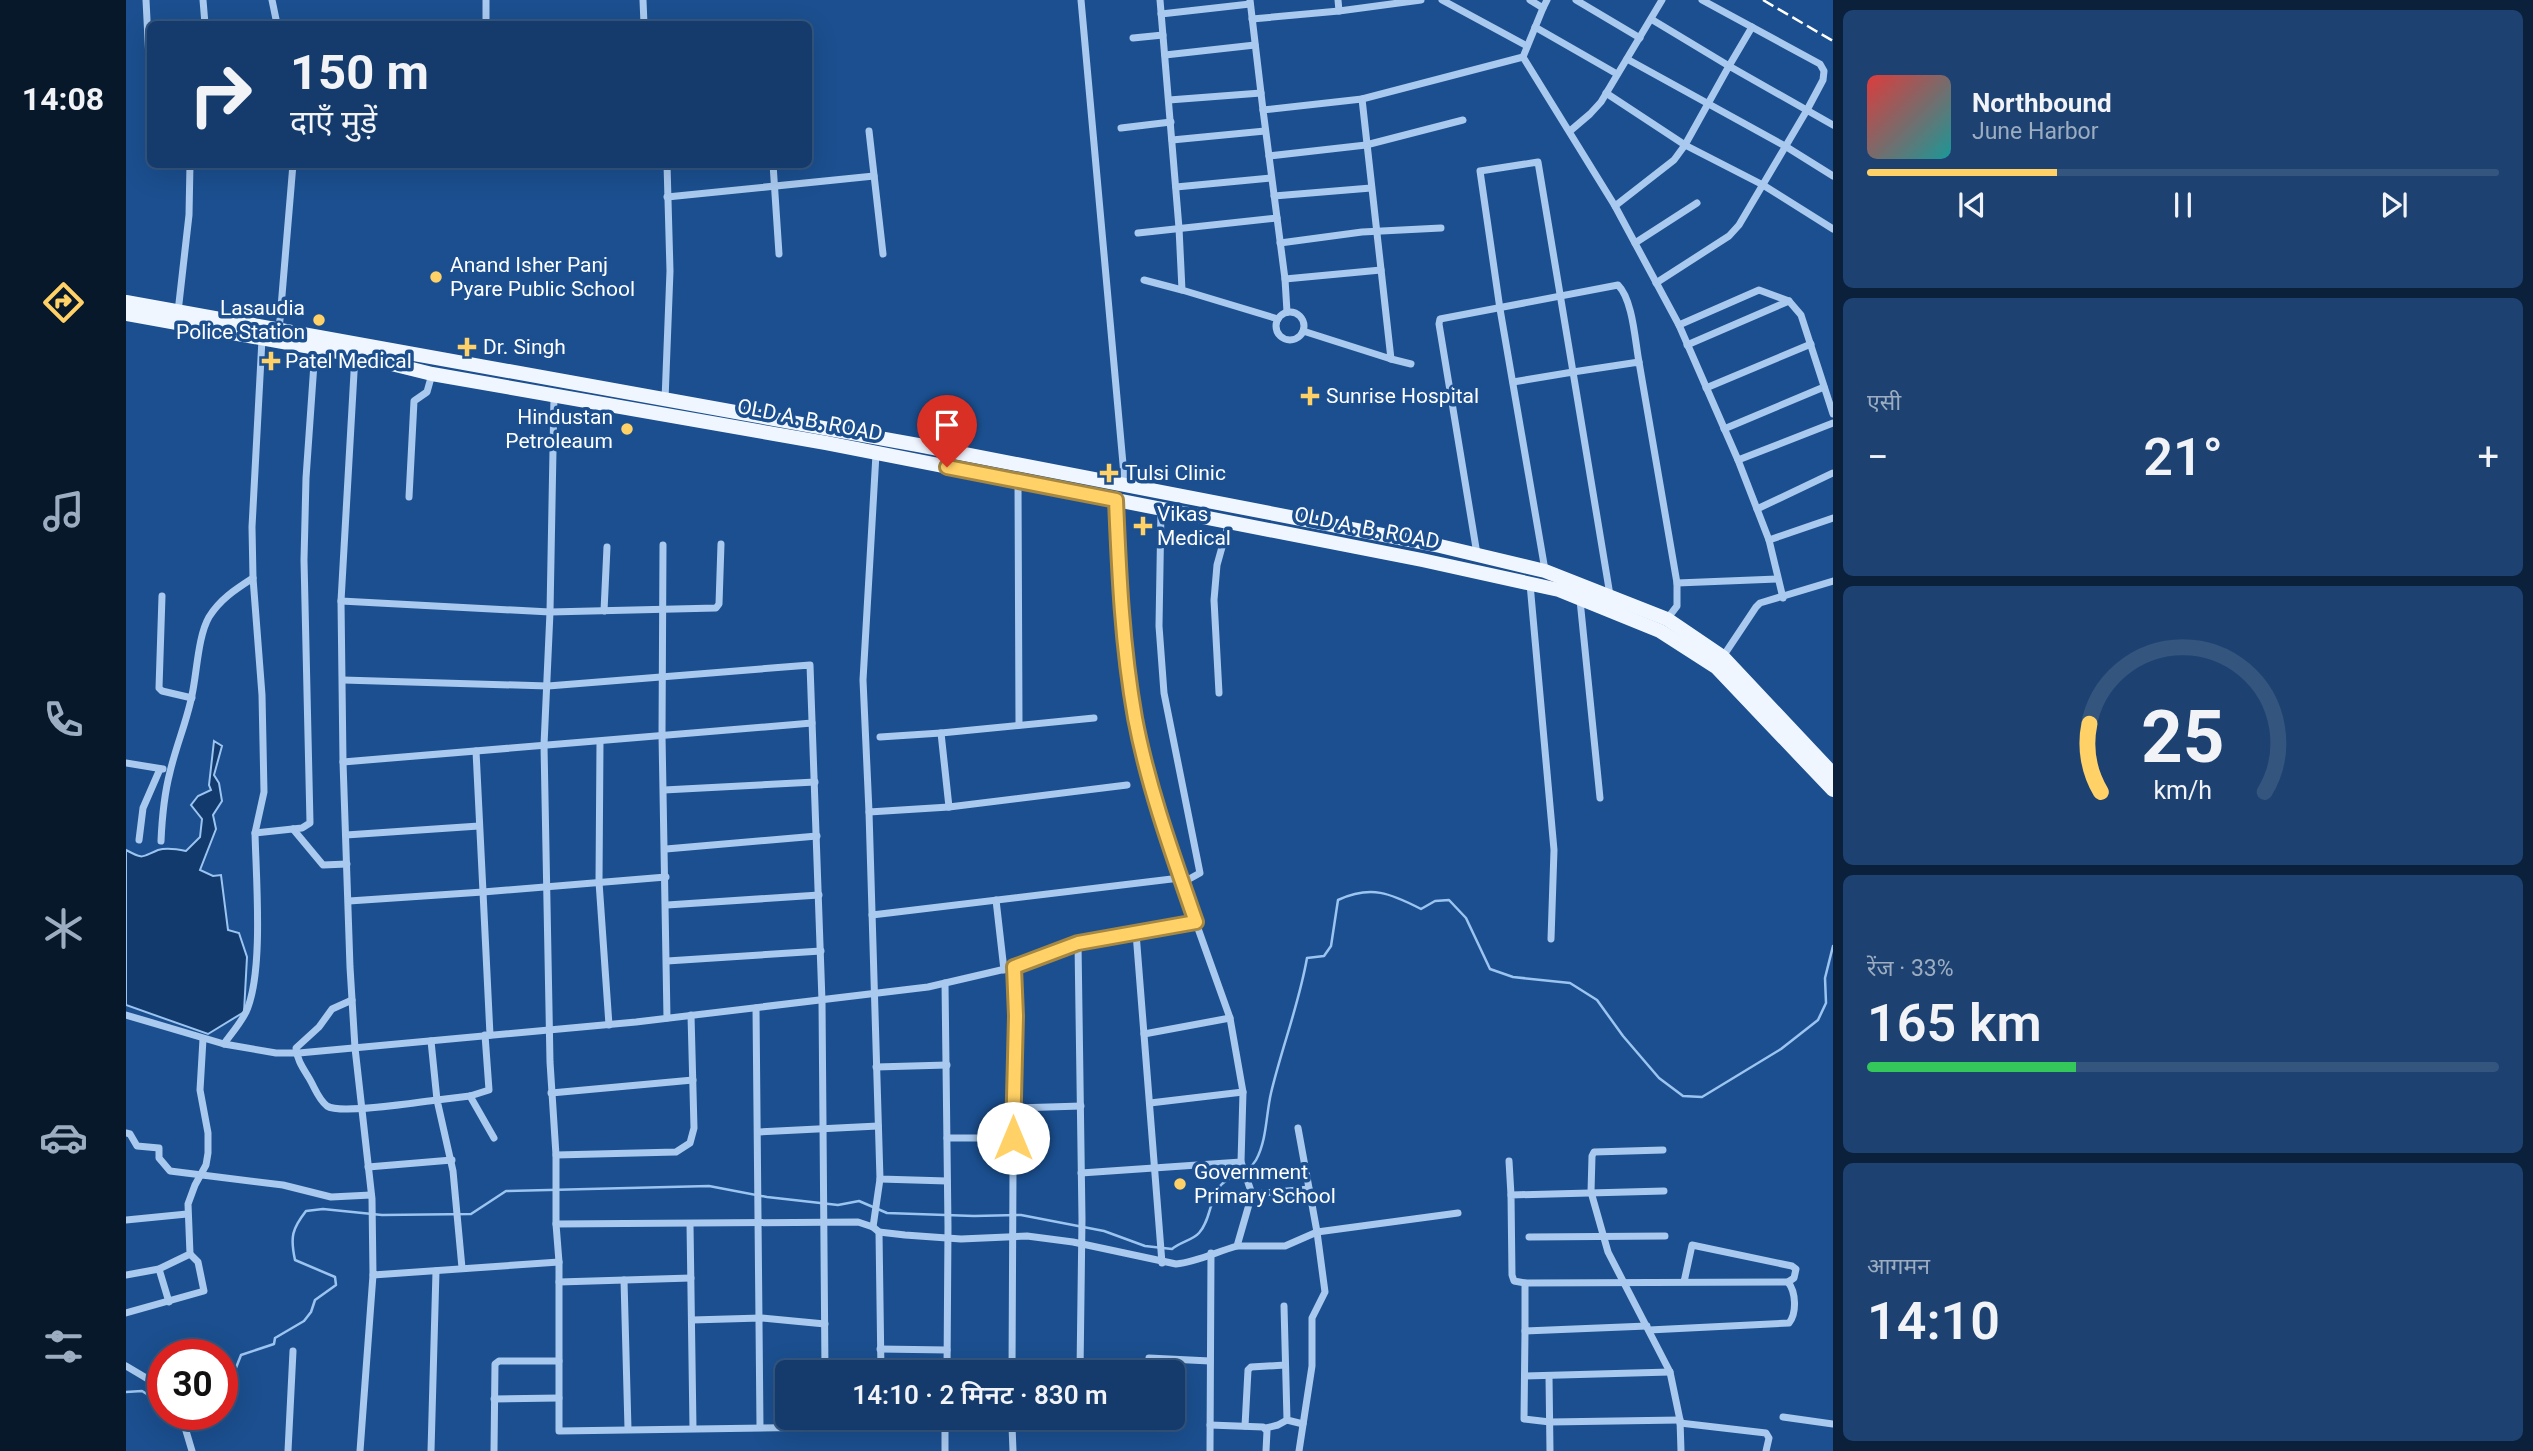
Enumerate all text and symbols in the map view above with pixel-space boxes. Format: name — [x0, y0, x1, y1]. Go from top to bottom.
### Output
text: 150 m — [290, 44, 429, 101]
icon: right — [175, 49, 266, 140]
text: 14:08 — [22, 80, 104, 118]
text: Northbound — [1972, 88, 2112, 118]
text: दाएँ मुड़ें — [290, 103, 377, 141]
text: June Harbor — [1972, 118, 2099, 145]
icon: previous — [1953, 186, 1991, 224]
icon: pause — [2164, 186, 2202, 224]
icon: next — [2375, 186, 2413, 224]
place label: Anand Isher Panj Pyare Public School — [450, 253, 635, 301]
marker: Anand Isher Panj Pyare Public School — [428, 269, 444, 285]
icon: directions — [39, 278, 88, 327]
place label: Lasaudia Police Station — [176, 296, 305, 344]
marker: Lasaudia Police Station — [311, 312, 327, 328]
place label: Dr. Singh — [483, 335, 566, 359]
marker: Dr. Singh — [457, 337, 477, 357]
place label: Patel Medical — [285, 349, 412, 373]
marker: Patel Medical — [263, 353, 279, 369]
place label: Sunrise Hospital — [1326, 384, 1479, 408]
marker: Sunrise Hospital — [1300, 386, 1320, 406]
text: एसी — [1867, 389, 1901, 416]
street label: OLD A. B. ROAD — [735, 394, 885, 446]
pin — [917, 395, 977, 467]
place label: Hindustan Petroleaum — [505, 405, 613, 453]
icon: arrive — [928, 406, 966, 444]
marker: Hindustan Petroleaum — [619, 421, 635, 437]
text: 21° — [2143, 427, 2223, 488]
text: − — [1867, 435, 1889, 479]
text: + — [2477, 435, 2499, 479]
place label: Tulsi Clinic — [1125, 461, 1226, 485]
marker: Tulsi Clinic — [1099, 463, 1119, 483]
icon: music — [39, 487, 88, 536]
place label: Vikas Medical — [1157, 502, 1231, 550]
street label: OLD A. B. ROAD — [1292, 502, 1442, 554]
marker: Vikas Medical — [1135, 518, 1151, 534]
text: 25 — [2141, 694, 2225, 780]
icon: phone — [39, 695, 88, 744]
text: km/h — [2154, 775, 2212, 804]
icon: climate — [39, 904, 88, 953]
text: रेंज · 33% — [1867, 955, 1954, 982]
text: 165 km — [1867, 993, 2042, 1054]
position arrow — [976, 1101, 1050, 1175]
icon: car — [39, 1113, 88, 1162]
place label: Government Primary School — [1194, 1160, 1336, 1208]
marker: Government Primary School — [1172, 1176, 1188, 1192]
text: आगमन — [1867, 1253, 1930, 1280]
text: 14:10 — [1867, 1291, 2000, 1352]
icon: filters — [39, 1322, 88, 1371]
speed limit sign: 30 — [147, 1339, 238, 1430]
text: 14:10 · 2 मिनट · 830 m — [852, 1380, 1108, 1410]

